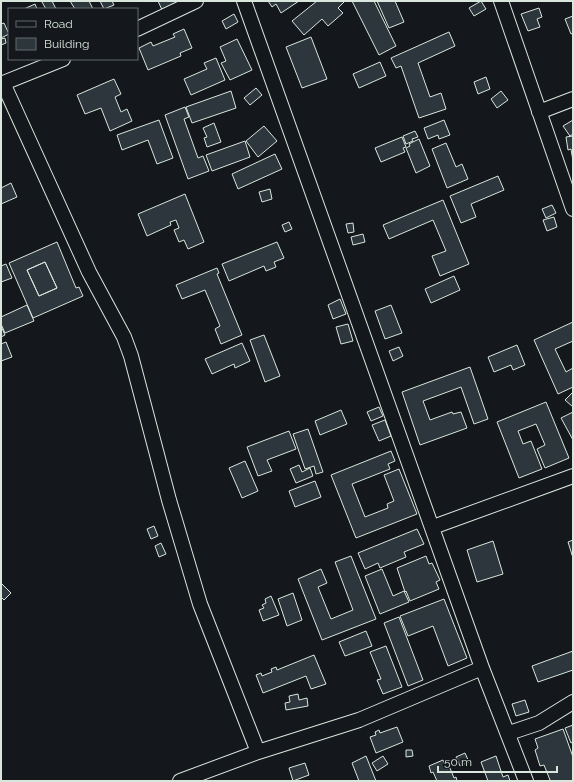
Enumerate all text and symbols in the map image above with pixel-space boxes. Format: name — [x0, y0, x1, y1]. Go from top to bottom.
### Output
legend — [8, 8, 138, 60]
text: Road — [44, 17, 73, 31]
text: Building — [44, 37, 90, 51]
scale bar — [438, 748, 557, 774]
text: 50 m — [444, 755, 472, 769]

